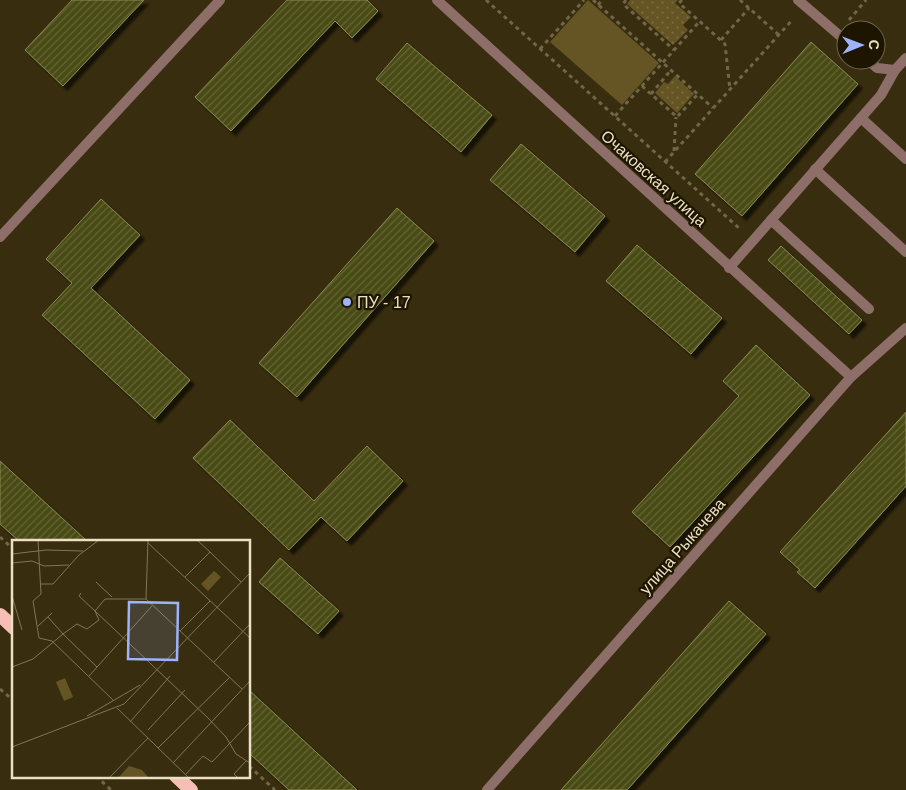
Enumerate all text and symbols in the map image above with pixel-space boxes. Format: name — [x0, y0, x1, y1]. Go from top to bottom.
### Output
north arrow — [836, 20, 886, 70]
text: С — [866, 40, 882, 50]
street label: Очаковская улица — [598, 127, 710, 230]
place label: ПУ - 17 — [357, 294, 411, 311]
marker: ПУ - 17 — [341, 296, 353, 308]
street label: улица Рыкачева — [636, 495, 729, 598]
inset map — [12, 540, 250, 778]

